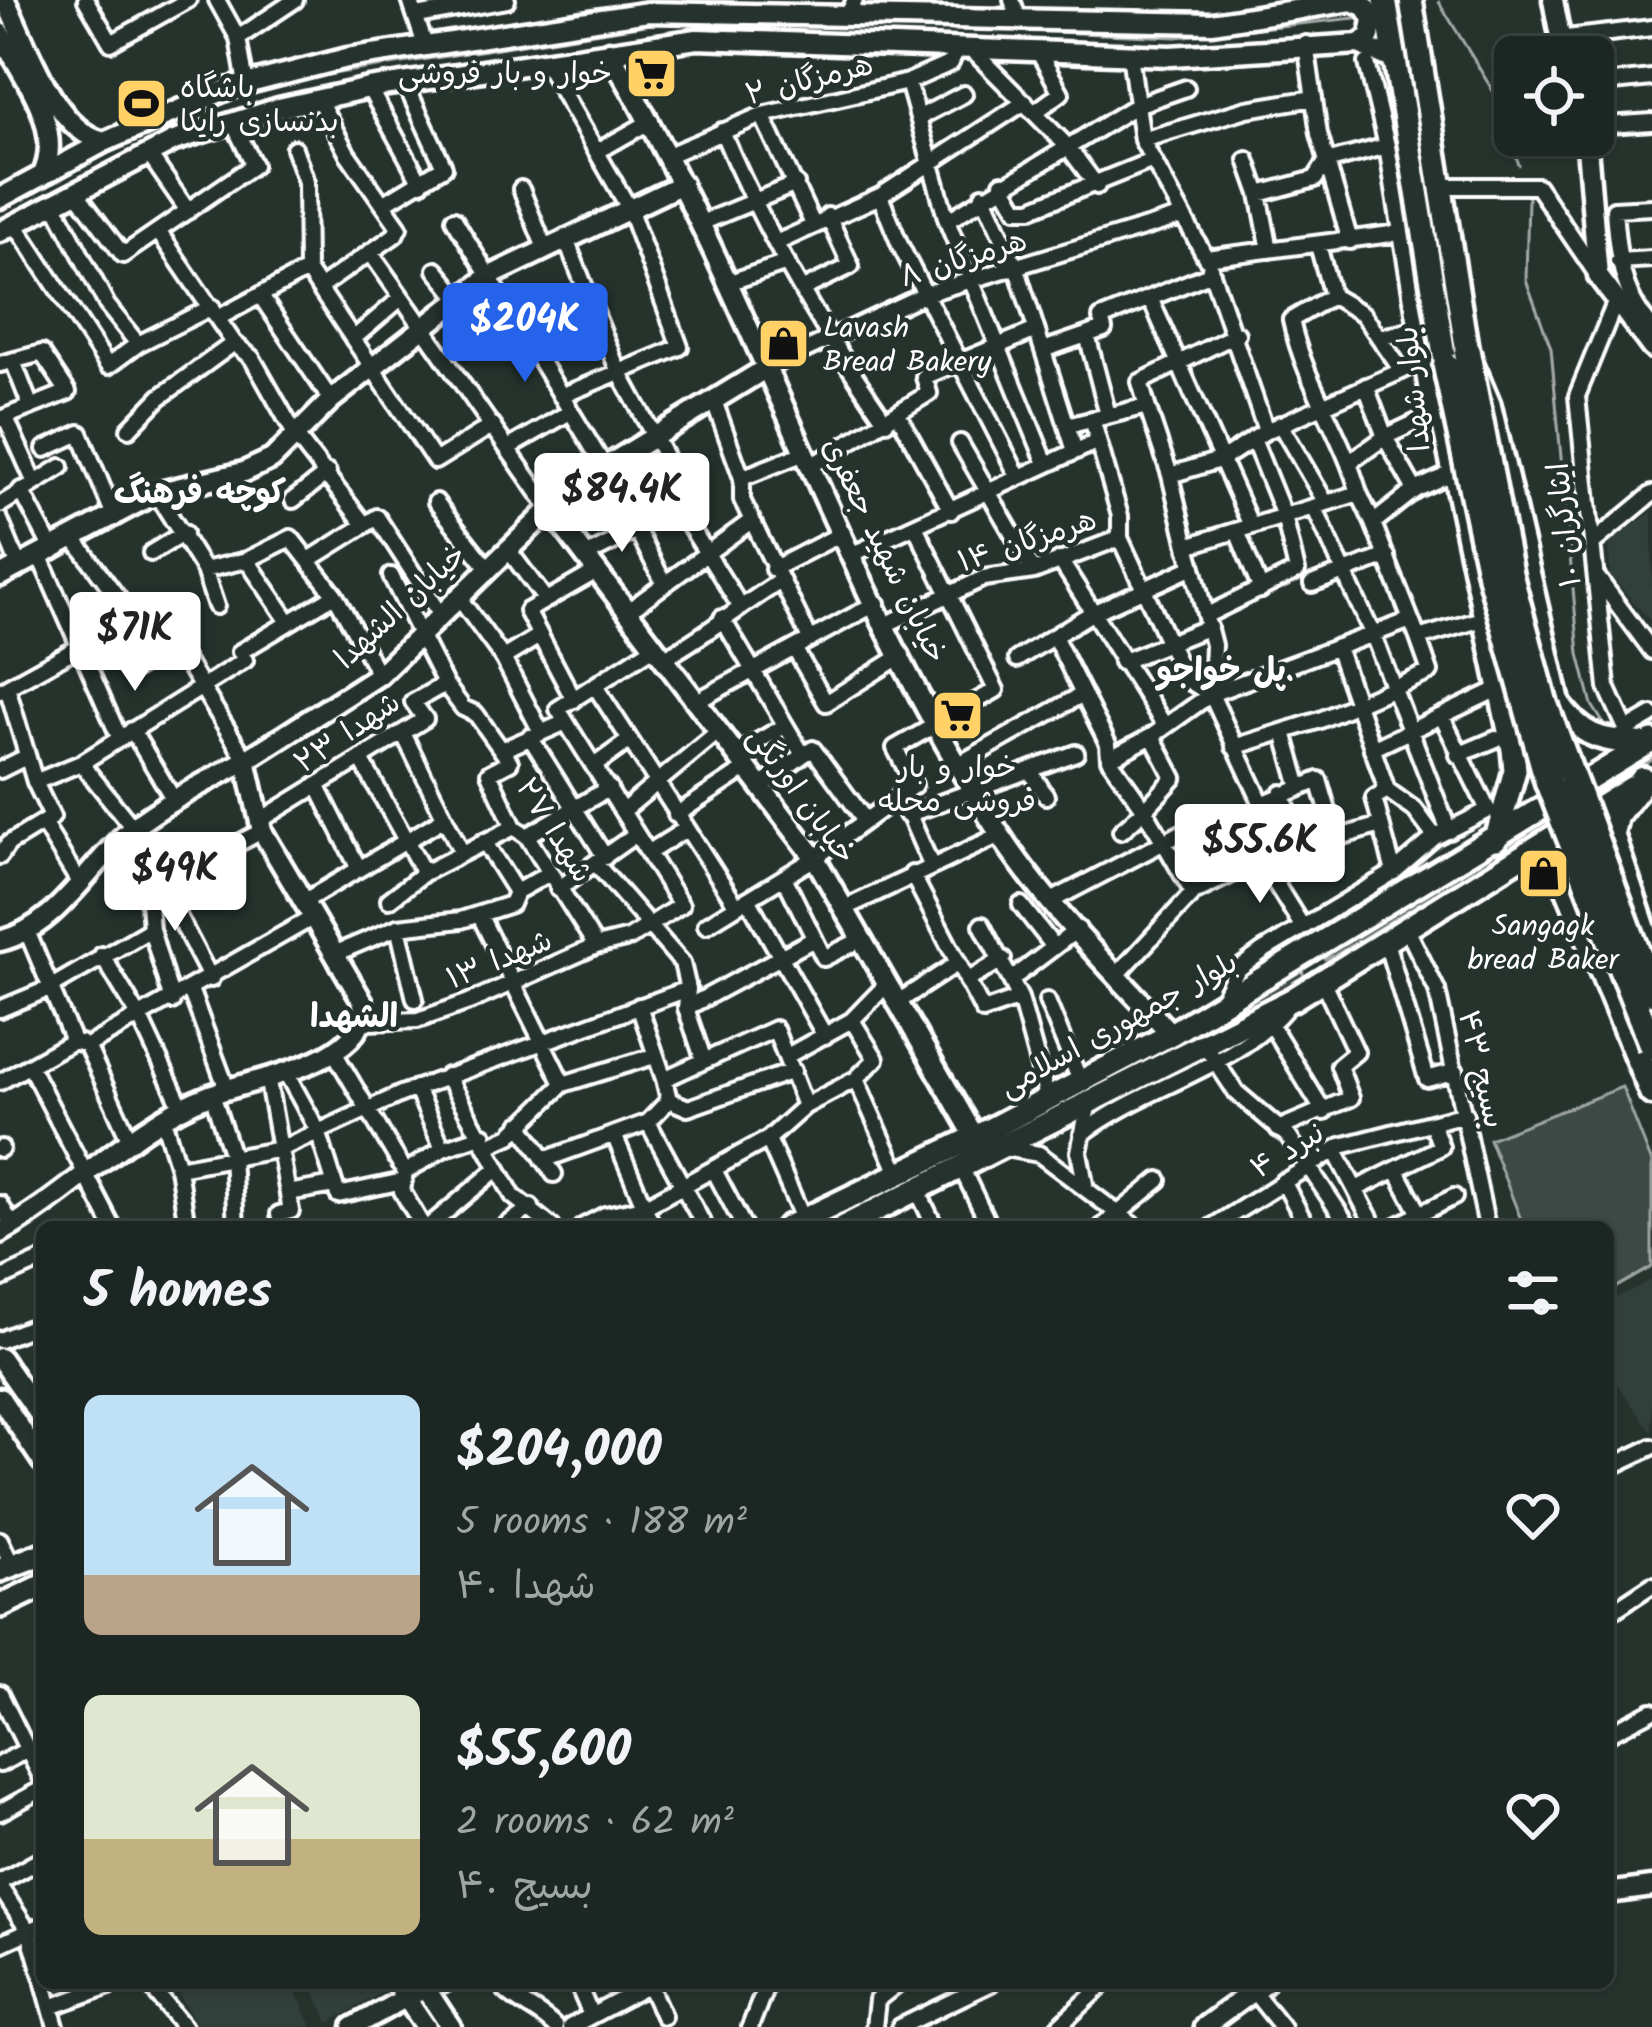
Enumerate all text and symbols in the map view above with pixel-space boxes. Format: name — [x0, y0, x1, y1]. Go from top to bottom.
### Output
map controls — [1494, 36, 1614, 156]
button: locate — [1494, 36, 1614, 156]
street label: هرمزگان ۲ — [740, 42, 879, 120]
supermarket icon: خوار و بار فروشی — [623, 45, 679, 101]
place label: خوار و بار فروشی — [398, 51, 612, 99]
place label: باشگاه بدنسازی رایکا — [180, 65, 339, 147]
sports icon: باشگاه بدنسازی رایکا — [113, 76, 169, 132]
street label: هرمزگان ۸ — [894, 218, 1033, 302]
pin: $204K — [441, 283, 609, 385]
text: $204K — [470, 291, 580, 353]
place label: Lavash Bread Bakery — [823, 305, 992, 387]
shop icon: Lavash Bread Bakery — [756, 316, 812, 372]
street label: بلوار شهدا — [1385, 324, 1445, 454]
street label: خیابان شهید جعفری — [808, 430, 959, 672]
pin: $84.4K — [524, 453, 720, 555]
street label: ایثارگران ۱۰ — [1536, 460, 1596, 589]
text: $84.4K — [561, 461, 683, 523]
district label: کوچه فرهنگ — [114, 468, 287, 521]
street label: هرمزگان ۱۴ — [952, 497, 1103, 587]
street label: خیابان الشهدا — [324, 533, 479, 682]
pin: $71K — [64, 592, 206, 694]
text: $71K — [97, 600, 173, 662]
district label: پل خواجو. — [1154, 646, 1294, 699]
street label: شهدا ۲۳ — [285, 680, 411, 787]
supermarket icon: خوار و بار فروشی محله — [929, 687, 985, 743]
street label: خیابان اورنگی — [734, 717, 867, 875]
place label: خوار و بار فروشی محله — [878, 745, 1036, 827]
street label: شهدا ۲۷ — [502, 769, 605, 893]
pin: $55.6K — [1162, 804, 1358, 906]
text: $55.6K — [1202, 812, 1318, 874]
pin: $49K — [104, 832, 246, 934]
text: $49K — [131, 840, 219, 902]
shop icon: Sangagk bread Baker — [1515, 845, 1571, 901]
place label: Sangagk bread Baker — [1468, 903, 1621, 985]
street label: شهدا ۱۳ — [439, 918, 560, 1004]
street label: بلوار جمهوری اسلامی — [991, 940, 1247, 1111]
district label: الشهدا — [310, 992, 398, 1045]
street label: بسیج ۴۳ — [1443, 1006, 1517, 1133]
street label: نبرد ۴ — [1242, 1111, 1334, 1193]
text: 5 homes — [84, 1253, 272, 1334]
icon: filters — [1500, 1260, 1566, 1326]
text: $204,000 — [456, 1412, 662, 1493]
icon: home — [180, 1443, 324, 1587]
icon: heart — [1500, 1482, 1566, 1548]
text: 5 rooms · 188 m² — [456, 1493, 747, 1555]
text: شهدا ۴۰ — [456, 1557, 596, 1619]
text: $55,600 — [456, 1712, 631, 1793]
icon: home — [180, 1743, 324, 1887]
icon: heart — [1500, 1782, 1566, 1848]
text: 2 rooms · 62 m² — [456, 1793, 734, 1855]
text: بسیج ۴۰ — [456, 1857, 593, 1919]

